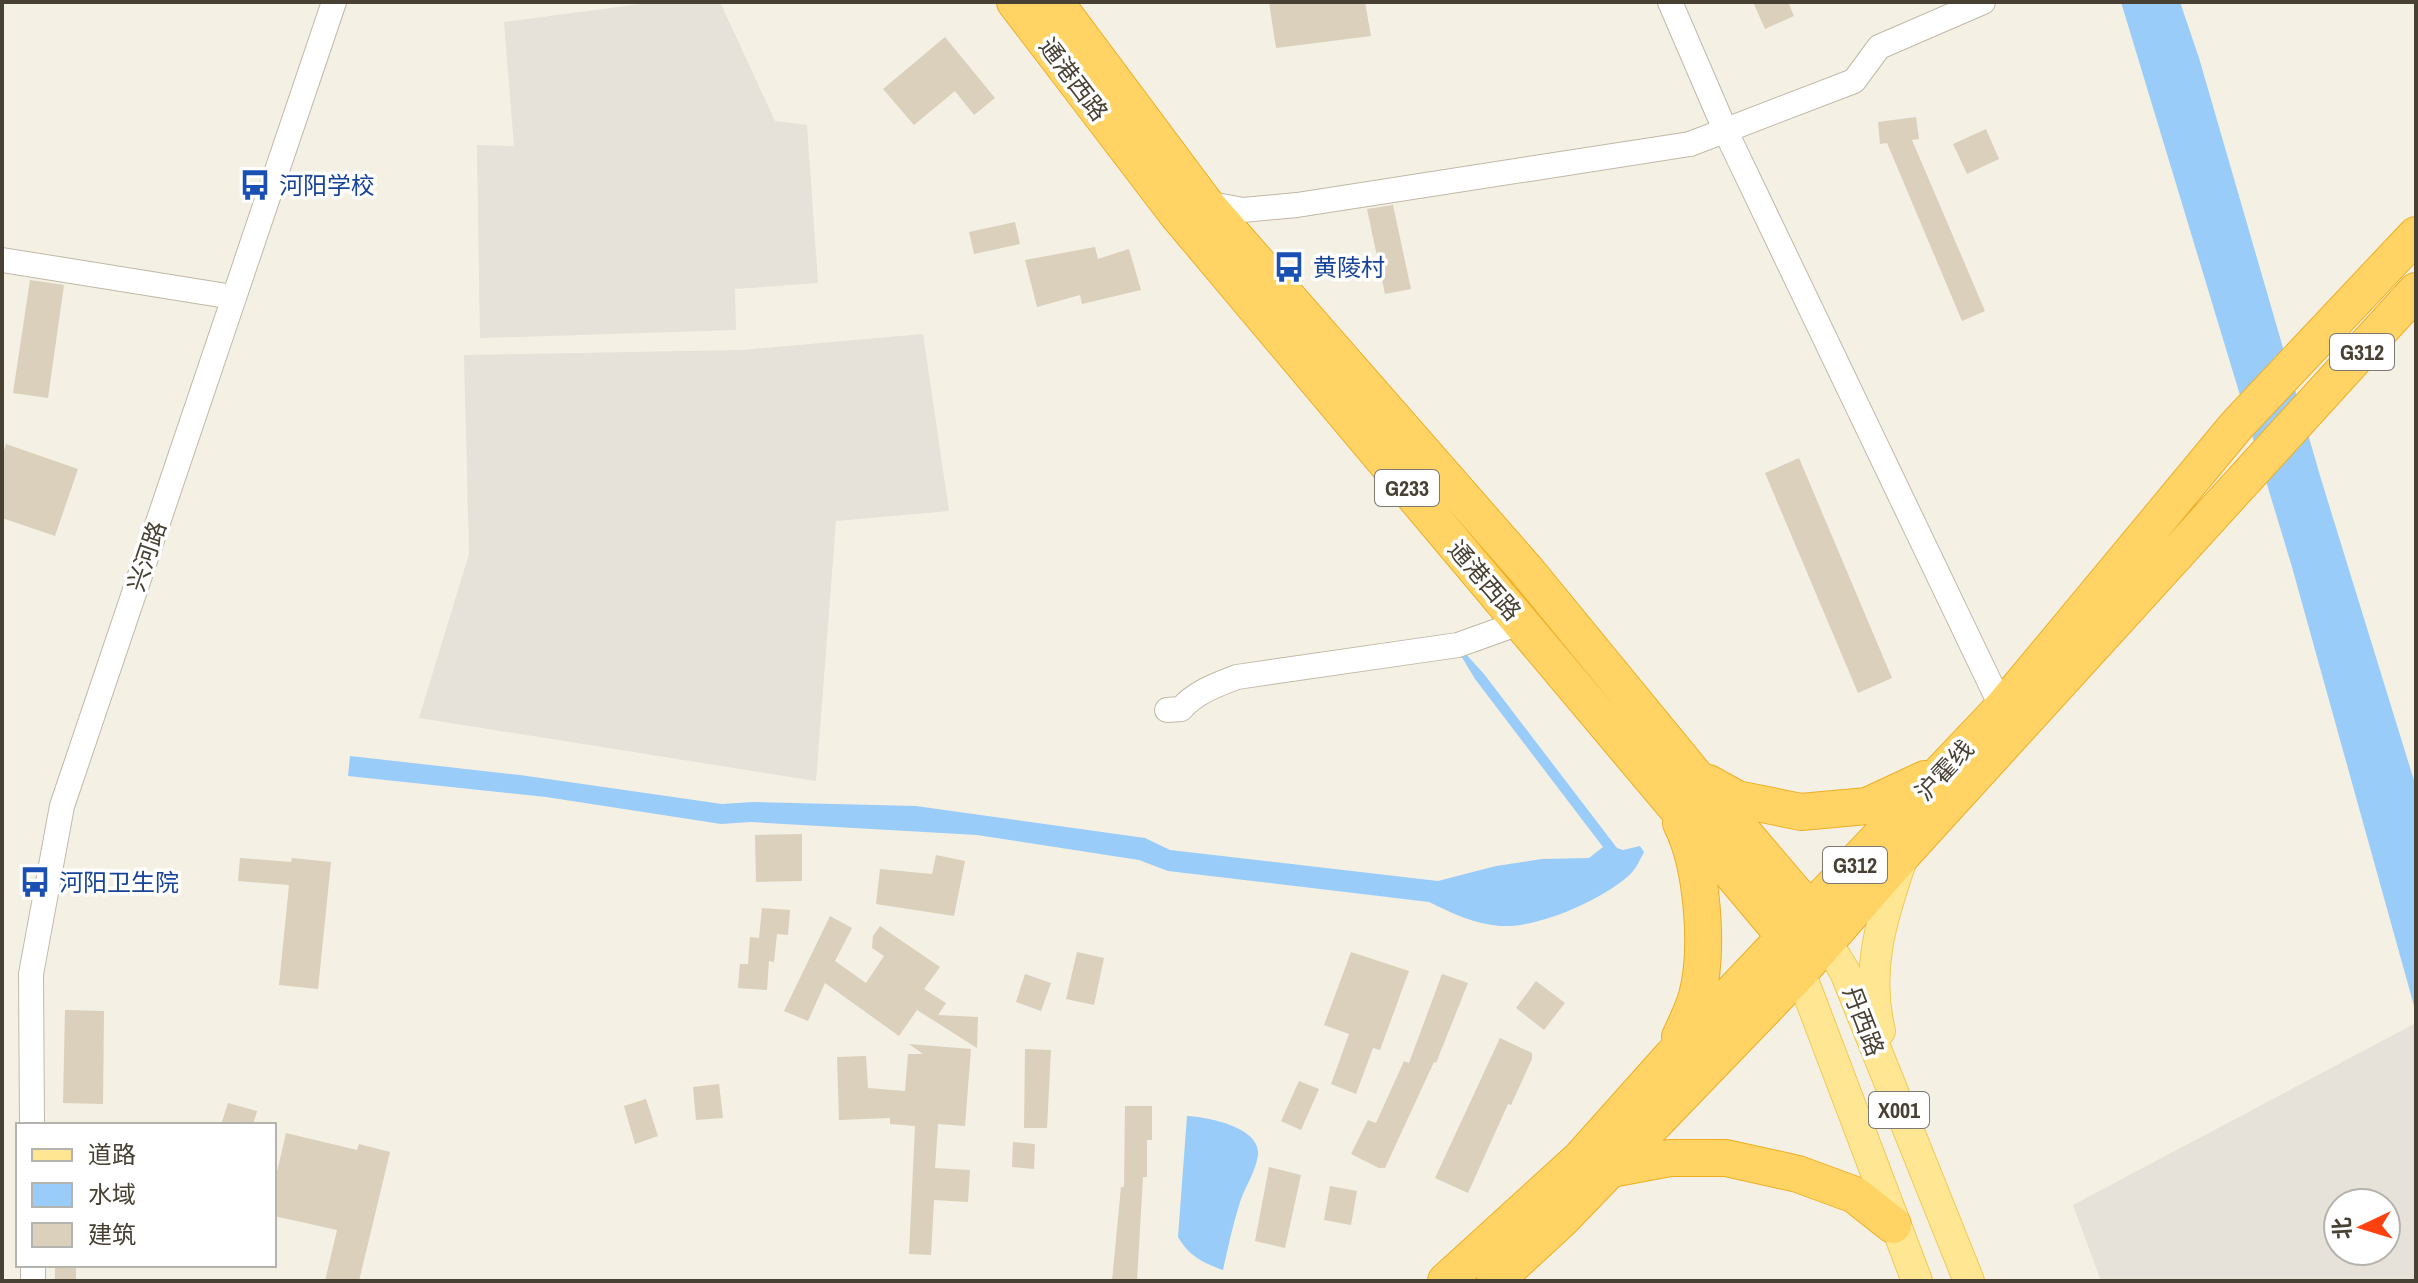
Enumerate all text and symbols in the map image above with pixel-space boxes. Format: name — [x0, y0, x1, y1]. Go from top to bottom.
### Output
street label: 通港西路 — [1032, 31, 1116, 127]
bus stop icon: 河阳学校 — [238, 168, 272, 202]
place label: 河阳学校 — [279, 169, 375, 201]
bus stop icon: 黄陵村 — [1272, 250, 1306, 284]
place label: 黄陵村 — [1313, 251, 1385, 283]
road number: G312 — [2330, 334, 2394, 370]
road number: G233 — [1375, 470, 1439, 506]
street label: 兴河路 — [119, 517, 173, 595]
street label: 通港西路 — [1441, 533, 1529, 627]
street label: 沪霍线 — [1908, 733, 1980, 807]
road number: G312 — [1823, 847, 1887, 883]
bus stop icon: 河阳卫生院 — [18, 865, 52, 899]
place label: 河阳卫生院 — [59, 866, 179, 898]
street label: 丹西路 — [1836, 982, 1892, 1060]
road number: X001 — [1869, 1092, 1929, 1128]
legend — [16, 1123, 276, 1267]
text: 道路 — [88, 1138, 136, 1170]
text: 水域 — [88, 1178, 136, 1210]
north arrow — [2322, 1187, 2402, 1267]
text: 北 — [2326, 1216, 2358, 1240]
text: 建筑 — [88, 1218, 136, 1250]

